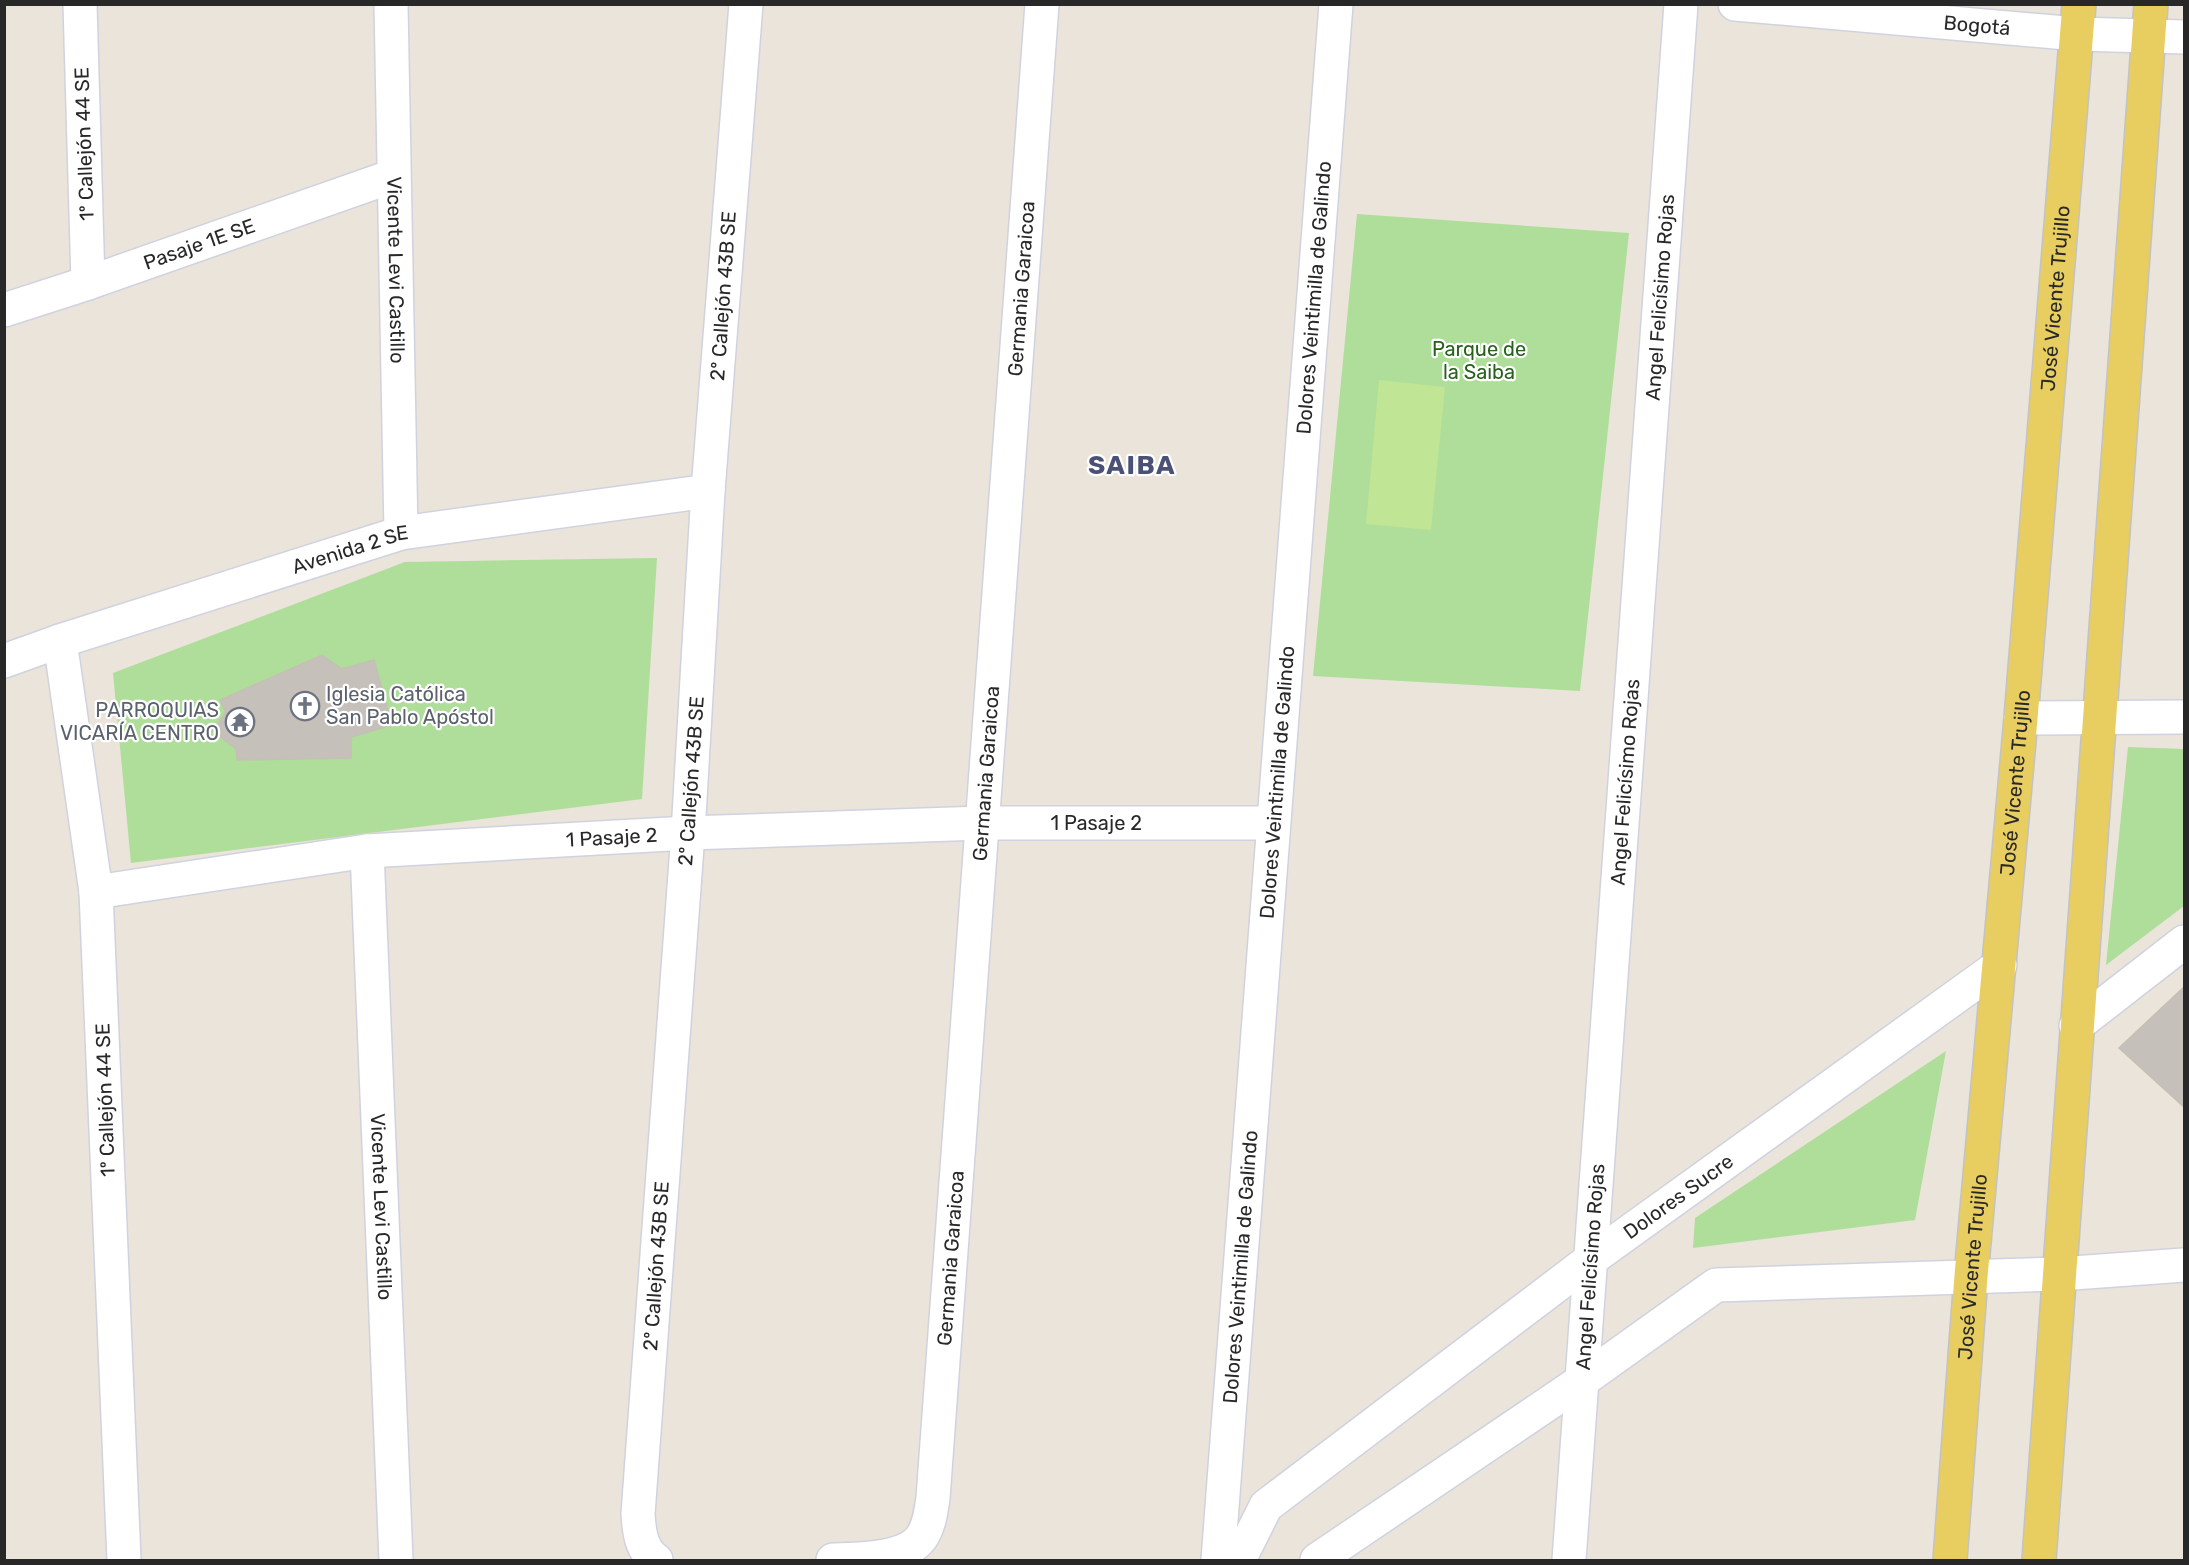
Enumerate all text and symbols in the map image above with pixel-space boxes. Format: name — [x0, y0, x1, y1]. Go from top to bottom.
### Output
street label: Bogotá — [1943, 10, 2012, 40]
street label: 1º Callejón 44 SE — [69, 67, 99, 221]
street label: Dolores Veintimilla de Galindo — [1291, 160, 1336, 435]
street label: Vicente Levi Castillo — [382, 176, 410, 364]
street label: Angel Felicísimo Rojas — [1640, 193, 1679, 401]
street label: Germania Garaicoa — [1003, 200, 1040, 377]
street label: José Vicente Trujillo — [2036, 205, 2075, 392]
street label: 2º Callejón 43B SE — [705, 210, 741, 382]
street label: Pasaje 1E SE — [140, 213, 258, 275]
park label: Parque de la Saiba — [1432, 337, 1526, 384]
district label: SAIBA — [1088, 450, 1176, 481]
street label: Avenida 2 SE — [289, 520, 410, 579]
street label: Dolores Veintimilla de Galindo — [1255, 645, 1299, 920]
street label: Angel Felicísimo Rojas — [1606, 678, 1644, 886]
place label: Iglesia Católica San Pablo Apóstol — [326, 682, 494, 729]
street label: Germania Garaicoa — [968, 685, 1004, 862]
street label: José Vicente Trujillo — [1995, 689, 2035, 877]
church icon: Iglesia Católica San Pablo Apóstol — [289, 690, 321, 722]
street label: 2º Callejón 43B SE — [673, 695, 709, 867]
place label: PARROQUIAS VICARÍA CENTRO — [60, 698, 219, 745]
temple icon: PARROQUIAS VICARÍA CENTRO — [224, 706, 256, 738]
street label: 1 Pasaje 2 — [1050, 811, 1142, 835]
street label: 1 Pasaje 2 — [565, 823, 658, 852]
street label: 1º Callejón 44 SE — [90, 1023, 120, 1177]
street label: Vicente Levi Castillo — [366, 1113, 397, 1301]
street label: Dolores Veintimilla de Galindo — [1218, 1129, 1263, 1404]
street label: Dolores Sucre — [1619, 1149, 1738, 1244]
street label: Angel Felicísimo Rojas — [1571, 1163, 1609, 1371]
street label: Germania Garaicoa — [932, 1170, 969, 1347]
street label: José Vicente Trujillo — [1953, 1173, 1992, 1361]
street label: 2º Callejón 43B SE — [638, 1180, 674, 1352]

